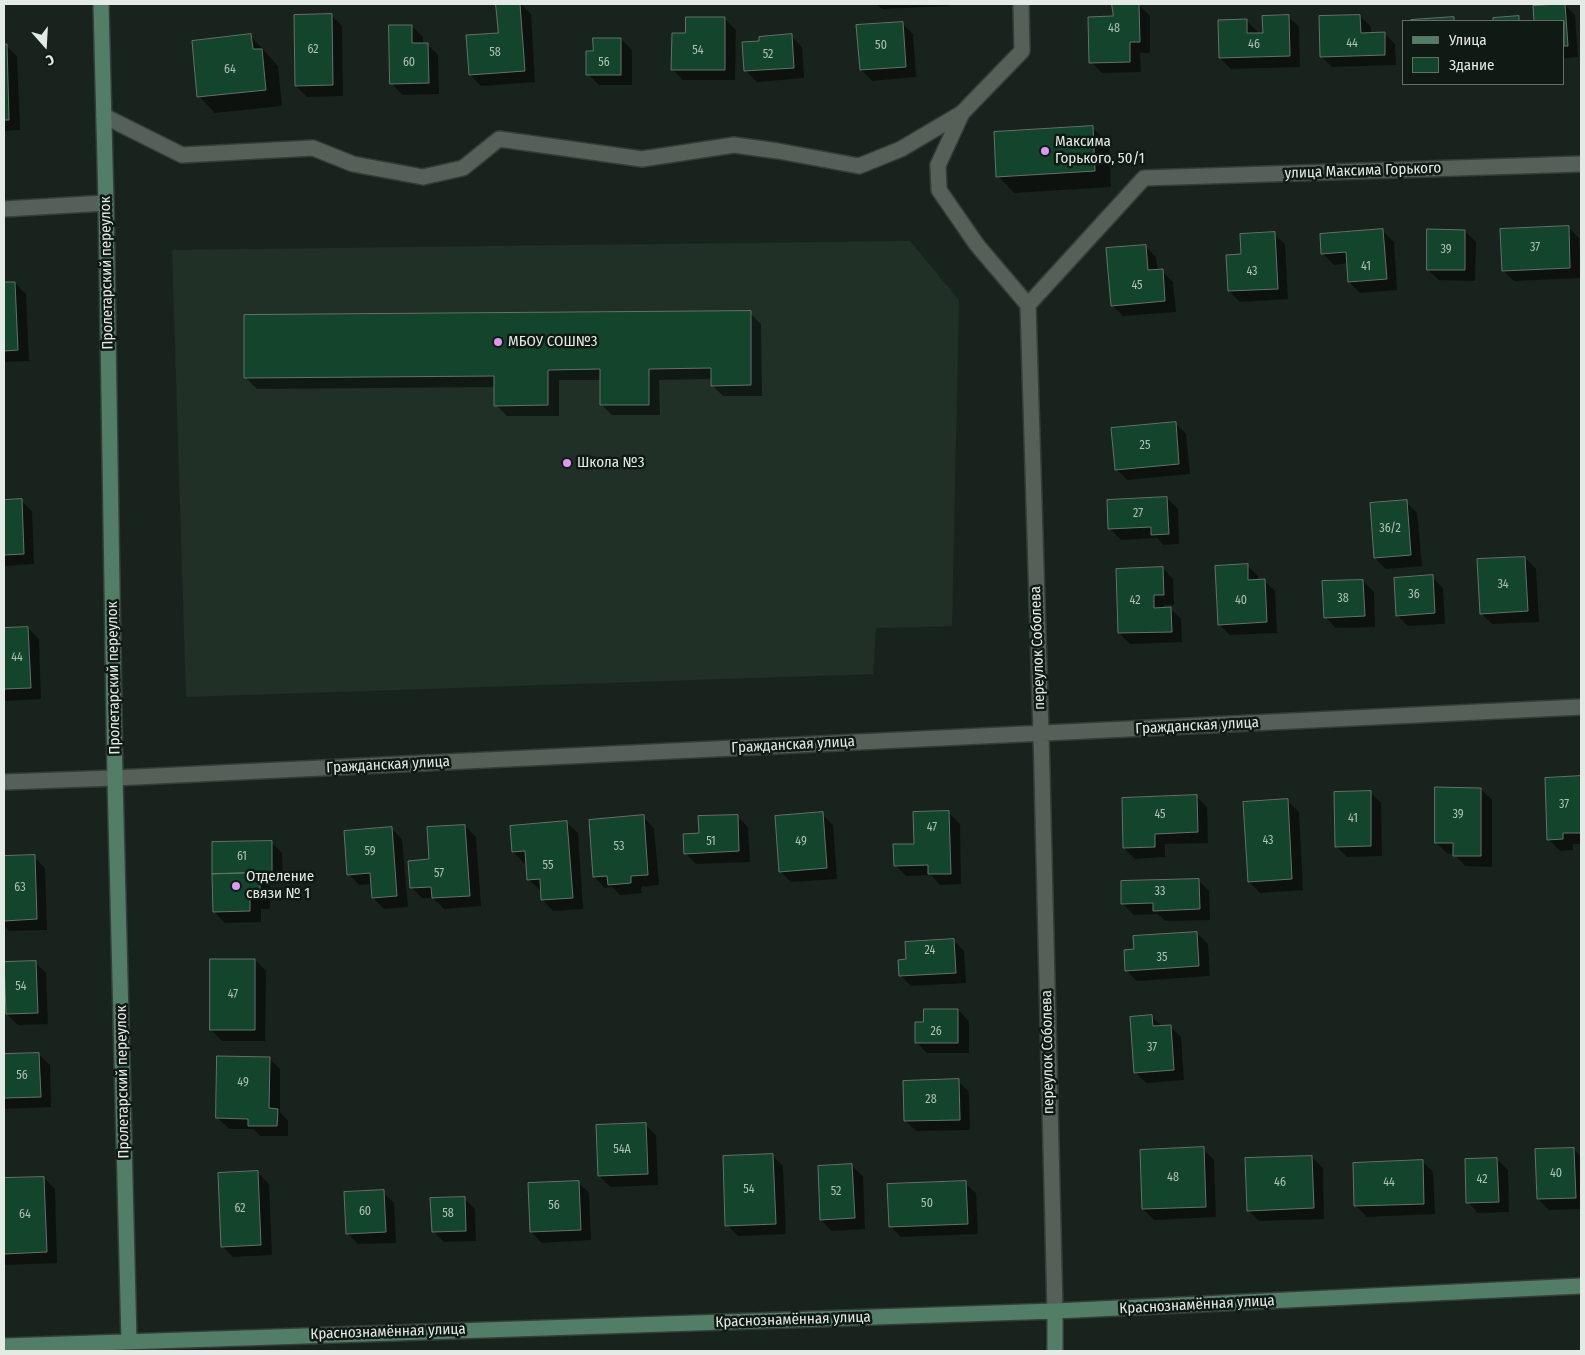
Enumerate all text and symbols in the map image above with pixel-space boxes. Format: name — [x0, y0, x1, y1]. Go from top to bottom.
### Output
north arrow — [20, 20, 70, 70]
legend — [1402, 20, 1565, 85]
house number: 48 — [1108, 22, 1120, 36]
text: Улица — [1449, 31, 1487, 49]
house number: 44 — [1346, 37, 1358, 51]
house number: 46 — [1248, 38, 1260, 52]
house number: 50 — [875, 39, 887, 53]
house number: 62 — [307, 43, 319, 57]
house number: 54 — [692, 44, 704, 58]
house number: 58 — [489, 46, 501, 60]
house number: 52 — [763, 48, 773, 62]
text: С — [44, 50, 56, 69]
house number: 60 — [403, 56, 415, 70]
house number: 56 — [598, 56, 610, 70]
text: Здание — [1449, 56, 1495, 74]
house number: 64 — [224, 63, 236, 77]
place label: Максима Горького, 50/1 — [1055, 133, 1145, 168]
marker: Максима Горького, 50/1 — [1039, 145, 1051, 157]
street label: улица Максима Горького — [1284, 159, 1442, 183]
street label: Пролетарский переулок — [97, 196, 117, 350]
house number: 37 — [1530, 241, 1540, 255]
house number: 39 — [1440, 243, 1452, 257]
house number: 41 — [1361, 260, 1371, 274]
house number: 43 — [1246, 265, 1258, 279]
house number: 45 — [1131, 279, 1143, 293]
place label: МБОУ СОШ№3 — [508, 333, 598, 351]
marker: МБОУ СОШ№3 — [492, 336, 504, 348]
house number: 25 — [1140, 439, 1150, 453]
place label: Школа №3 — [577, 454, 644, 472]
marker: Школа №3 — [561, 457, 573, 469]
house number: 27 — [1133, 507, 1143, 521]
house number: 36/2 — [1379, 522, 1401, 536]
house number: 34 — [1497, 578, 1509, 592]
street label: переулок Соболева — [1027, 586, 1049, 710]
house number: 36 — [1408, 588, 1420, 602]
house number: 38 — [1337, 592, 1349, 606]
house number: 42 — [1130, 594, 1140, 608]
house number: 40 — [1235, 594, 1247, 608]
street label: Пролетарский переулок — [104, 601, 124, 755]
house number: 44 — [11, 651, 23, 665]
street label: Гражданская улица — [1135, 714, 1259, 738]
street label: Гражданская улица — [731, 733, 855, 757]
street label: Гражданская улица — [326, 753, 450, 777]
house number: 37 — [1559, 798, 1569, 812]
house number: 45 — [1154, 808, 1166, 822]
house number: 39 — [1452, 808, 1464, 822]
house number: 41 — [1348, 812, 1358, 826]
house number: 47 — [927, 821, 937, 835]
house number: 43 — [1262, 834, 1274, 848]
house number: 51 — [706, 835, 716, 849]
house number: 49 — [795, 835, 807, 849]
house number: 53 — [614, 840, 624, 854]
house number: 59 — [364, 845, 376, 859]
house number: 61 — [237, 850, 247, 864]
house number: 55 — [543, 859, 553, 873]
house number: 57 — [434, 867, 444, 881]
place label: Отделение связи № 1 — [246, 868, 314, 903]
marker: Отделение связи № 1 — [230, 880, 242, 892]
house number: 63 — [14, 881, 26, 895]
house number: 33 — [1155, 885, 1165, 899]
house number: 24 — [925, 944, 935, 958]
house number: 35 — [1157, 951, 1167, 965]
house number: 54 — [15, 980, 27, 994]
house number: 47 — [228, 988, 238, 1002]
street label: переулок Соболева — [1038, 990, 1058, 1114]
street label: Пролетарский переулок — [113, 1005, 133, 1159]
house number: 26 — [930, 1025, 942, 1039]
house number: 37 — [1147, 1041, 1157, 1055]
house number: 56 — [16, 1069, 28, 1083]
house number: 49 — [237, 1076, 249, 1090]
house number: 28 — [925, 1093, 937, 1107]
house number: 54А — [613, 1143, 631, 1157]
house number: 40 — [1550, 1167, 1562, 1181]
house number: 48 — [1167, 1171, 1179, 1185]
house number: 42 — [1477, 1173, 1487, 1187]
house number: 46 — [1274, 1176, 1286, 1190]
house number: 44 — [1383, 1176, 1395, 1190]
house number: 54 — [743, 1183, 755, 1197]
house number: 52 — [831, 1185, 841, 1199]
house number: 50 — [921, 1197, 933, 1211]
house number: 56 — [548, 1199, 560, 1213]
house number: 62 — [234, 1202, 246, 1216]
house number: 60 — [359, 1205, 371, 1219]
house number: 58 — [442, 1207, 454, 1221]
house number: 64 — [19, 1208, 31, 1222]
street label: Краснознамённая улица — [1119, 1292, 1275, 1318]
street label: Краснознамённая улица — [715, 1308, 871, 1332]
street label: Краснознамённая улица — [310, 1320, 466, 1344]

